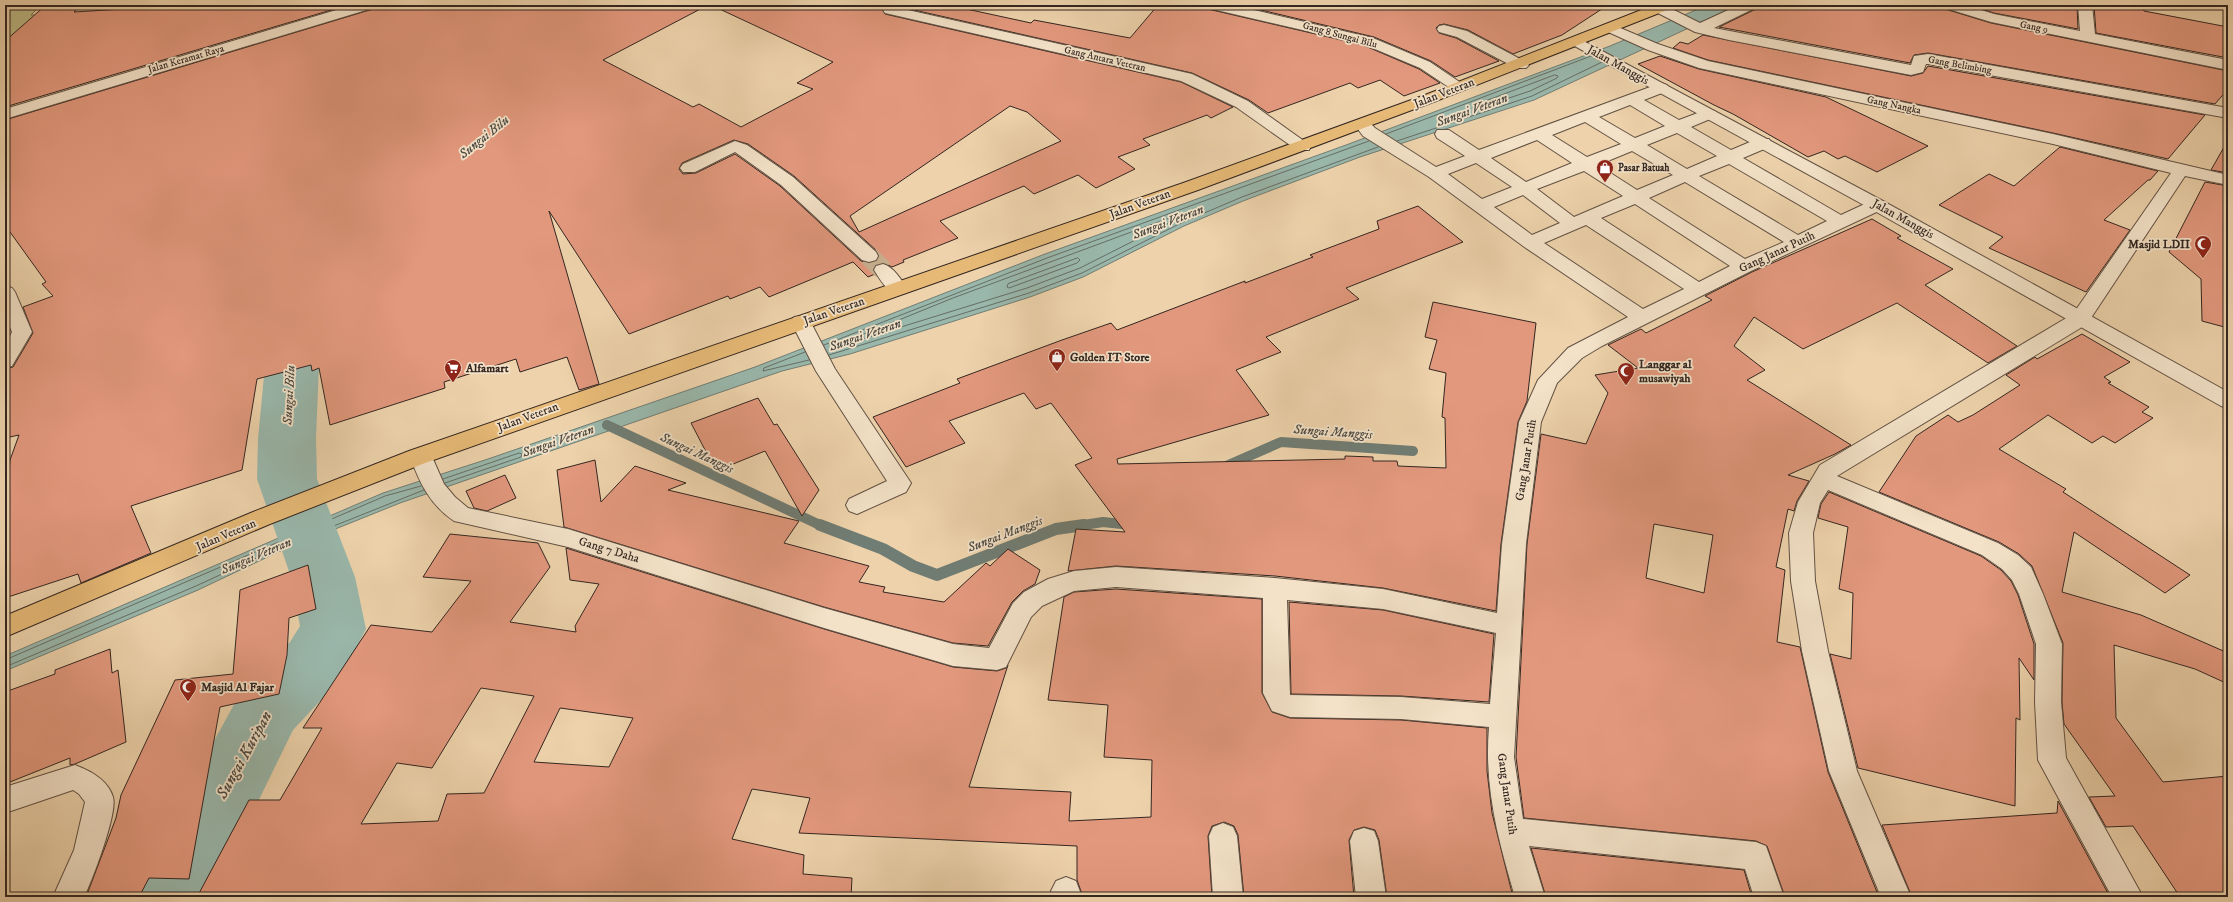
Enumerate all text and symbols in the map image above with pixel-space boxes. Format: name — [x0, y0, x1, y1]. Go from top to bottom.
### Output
street label: Gang 9 — [2019, 18, 2049, 36]
street label: Gang 8 Sungai Bilu — [1302, 19, 1379, 51]
street label: Jalan Manggis — [1584, 41, 1652, 88]
street label: Jalan Keramat Raya — [146, 42, 226, 76]
street label: Gang Antara Veteran — [1063, 44, 1148, 74]
street label: Gang Belimbing — [1927, 54, 1993, 77]
street label: Jalan Veteran — [1411, 74, 1477, 112]
water label: Sungai Veteran — [1433, 90, 1510, 131]
street label: Gang Nangka — [1866, 93, 1923, 117]
water label: Sungai Bilu — [455, 112, 512, 163]
shop icon: Pasar Batuah — [1595, 158, 1615, 183]
place label: Pasar Batuah — [1618, 162, 1670, 174]
street label: Jalan Veteran — [1107, 186, 1173, 222]
street label: Jalan Manggis — [1869, 195, 1937, 242]
water label: Sungai Veteran — [1129, 201, 1206, 243]
street label: Gang Janar Putih — [1737, 228, 1818, 276]
mosque icon: Masjid LDII — [2193, 234, 2213, 259]
place label: Masjid LDII — [2128, 237, 2190, 252]
street label: Jalan Veteran — [800, 293, 867, 329]
water label: Sungai Veteran — [826, 315, 903, 355]
shop icon: Golden IT Store — [1047, 347, 1067, 372]
place label: Golden IT Store — [1070, 350, 1150, 365]
place label: Langgar al musawiyah — [1639, 357, 1692, 386]
supermarket icon: Alfamart — [443, 358, 463, 383]
place label: Alfamart — [465, 361, 509, 376]
mosque icon: Langgar al musawiyah — [1616, 361, 1636, 386]
water label: Sungai Bilu — [279, 365, 299, 426]
street label: Jalan Veteran — [495, 399, 561, 435]
street label: Gang Janar Putih — [1512, 418, 1540, 502]
water label: Sungai Veteran — [519, 421, 596, 461]
water label: Sungai Manggis — [1292, 421, 1374, 443]
water label: Sungai Manggis — [657, 429, 737, 477]
water label: Sungai Manggis — [964, 512, 1046, 556]
street label: Jalan Veteran — [193, 515, 259, 555]
water label: Sungai Veteran — [218, 534, 294, 578]
street label: Gang 7 Daha — [577, 534, 642, 567]
mosque icon: Masjid Al Fajar — [178, 677, 198, 702]
place label: Masjid Al Fajar — [201, 680, 274, 695]
water label: Sungai Kuripan — [211, 708, 276, 803]
street label: Gang Janar Putih — [1494, 752, 1520, 836]

